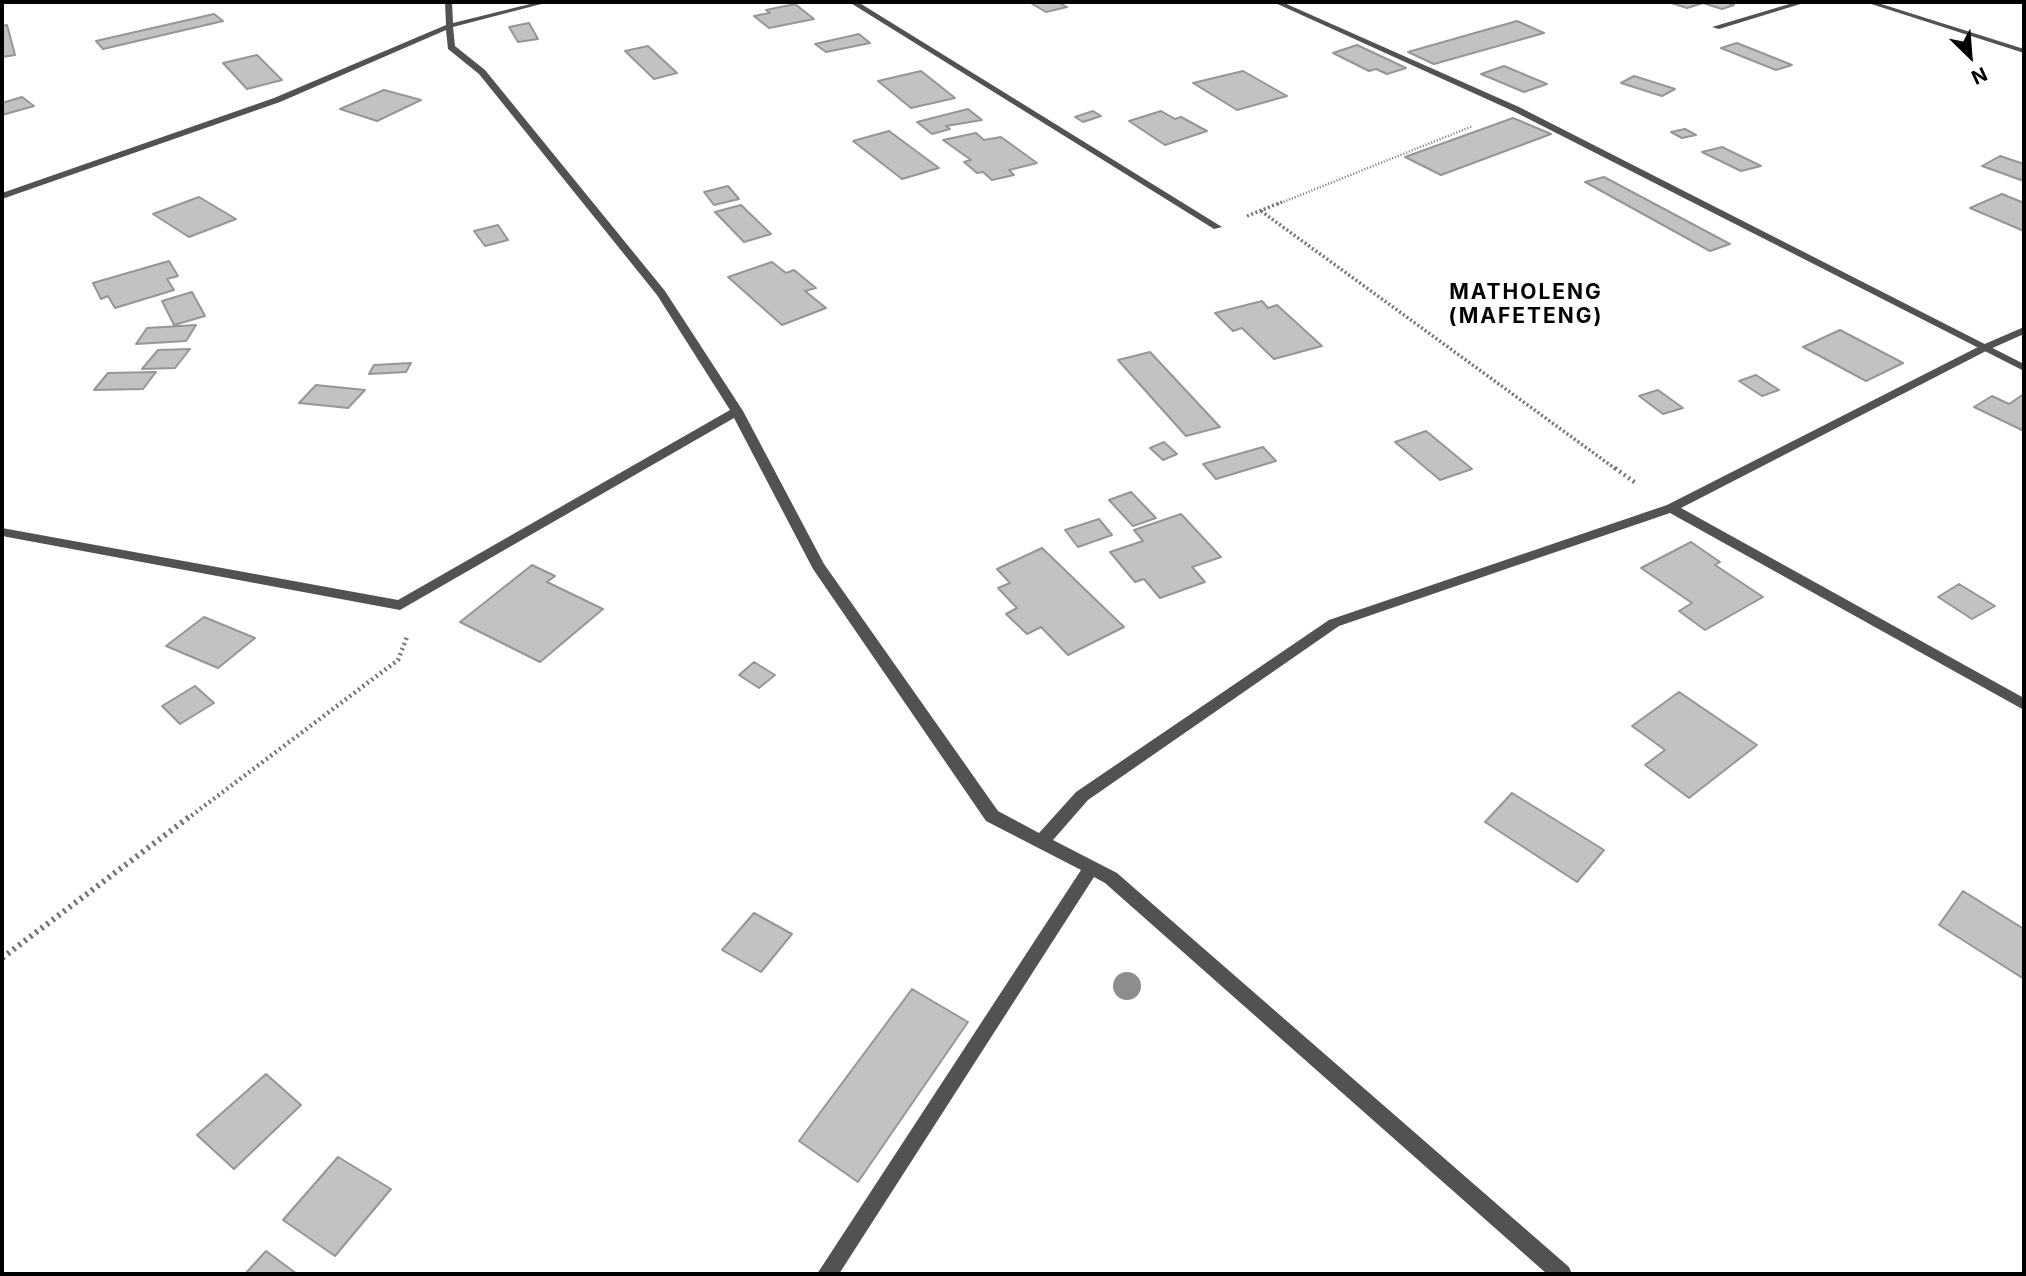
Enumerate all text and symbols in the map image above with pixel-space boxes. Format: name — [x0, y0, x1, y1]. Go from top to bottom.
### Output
north arrow — [1935, 21, 2005, 91]
text: N — [1968, 62, 1991, 89]
district label: MATHOLENG (MAFETENG) — [1450, 280, 1602, 330]

